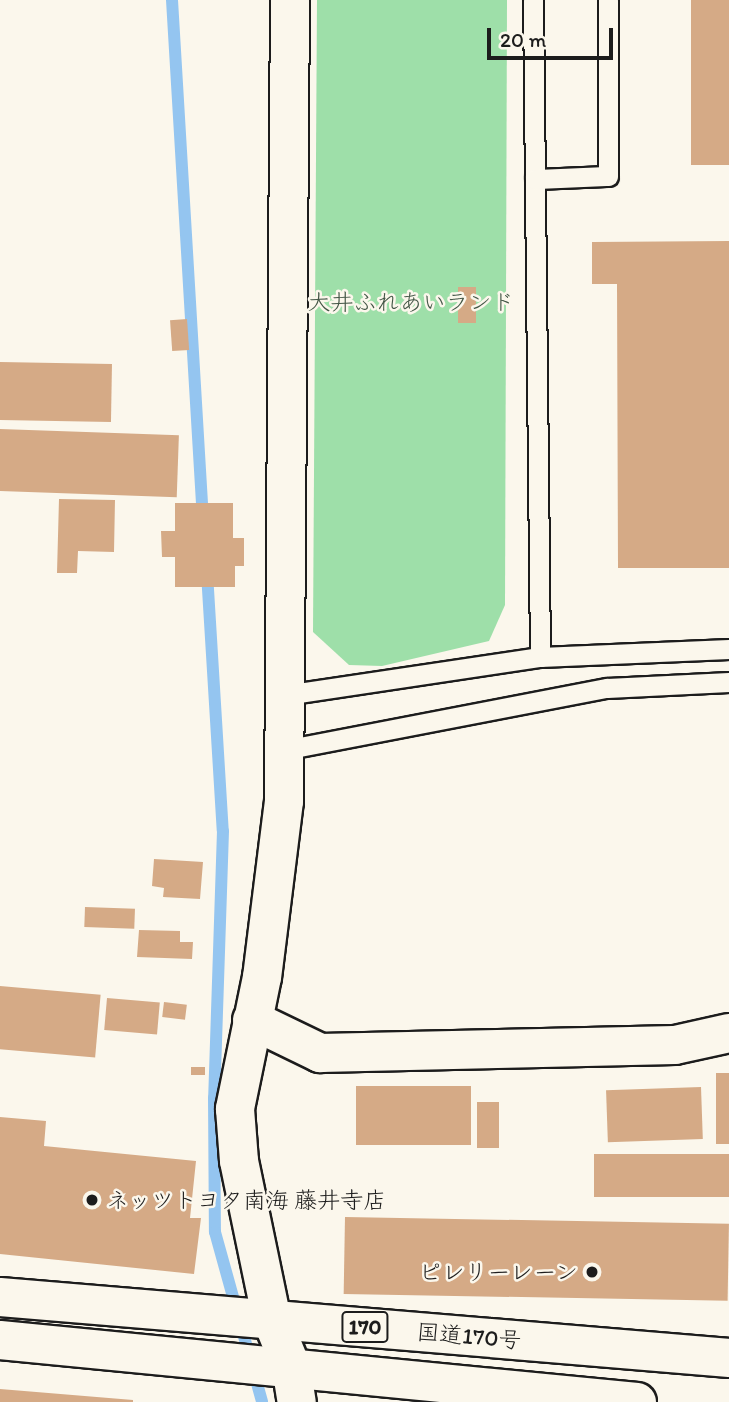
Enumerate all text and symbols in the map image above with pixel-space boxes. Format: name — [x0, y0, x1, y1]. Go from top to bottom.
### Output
scale bar — [491, 14, 617, 58]
text: 20 m — [500, 27, 546, 52]
park label: 大井ふれあいランド — [308, 288, 514, 316]
place label: ネッツトヨタ南海 藤井寺店 — [106, 1186, 387, 1214]
marker: ネッツトヨタ南海 藤井寺店 — [84, 1192, 100, 1208]
place label: ピレリーレーン — [416, 1258, 578, 1286]
marker: ピレリーレーン — [584, 1264, 600, 1280]
road number: 170 — [340, 1310, 390, 1344]
street label: 国道170号 — [415, 1318, 523, 1354]

